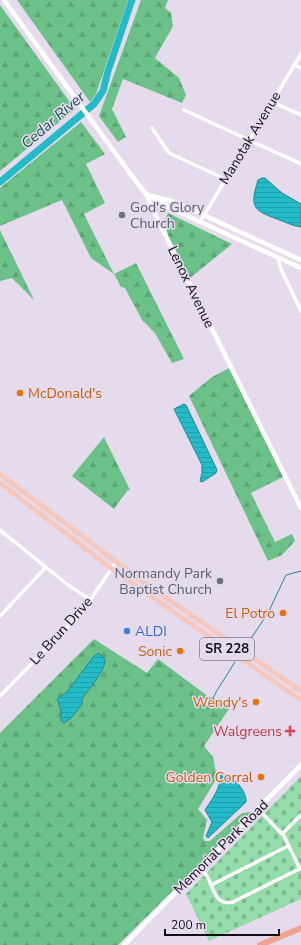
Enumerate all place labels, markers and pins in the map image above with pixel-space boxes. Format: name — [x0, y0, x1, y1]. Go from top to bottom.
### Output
place label: God's Glory Church — [130, 198, 205, 233]
marker: God's Glory Church — [117, 210, 127, 220]
place label: McDonald's — [28, 384, 102, 403]
marker: McDonald's — [15, 388, 25, 398]
place label: Normandy Park Baptist Church — [115, 564, 213, 599]
marker: Normandy Park Baptist Church — [215, 576, 225, 586]
place label: El Potro — [225, 604, 275, 623]
marker: El Potro — [278, 608, 288, 618]
place label: ALDI — [135, 622, 167, 641]
marker: ALDI — [122, 626, 132, 636]
place label: Sonic — [138, 642, 173, 661]
marker: Sonic — [175, 646, 185, 656]
place label: Wendy's — [193, 693, 248, 712]
marker: Wendy's — [251, 697, 261, 707]
place label: Walgreens — [213, 722, 282, 741]
marker: Walgreens — [285, 726, 295, 736]
place label: Golden Corral — [166, 768, 254, 787]
marker: Golden Corral — [256, 772, 266, 782]

